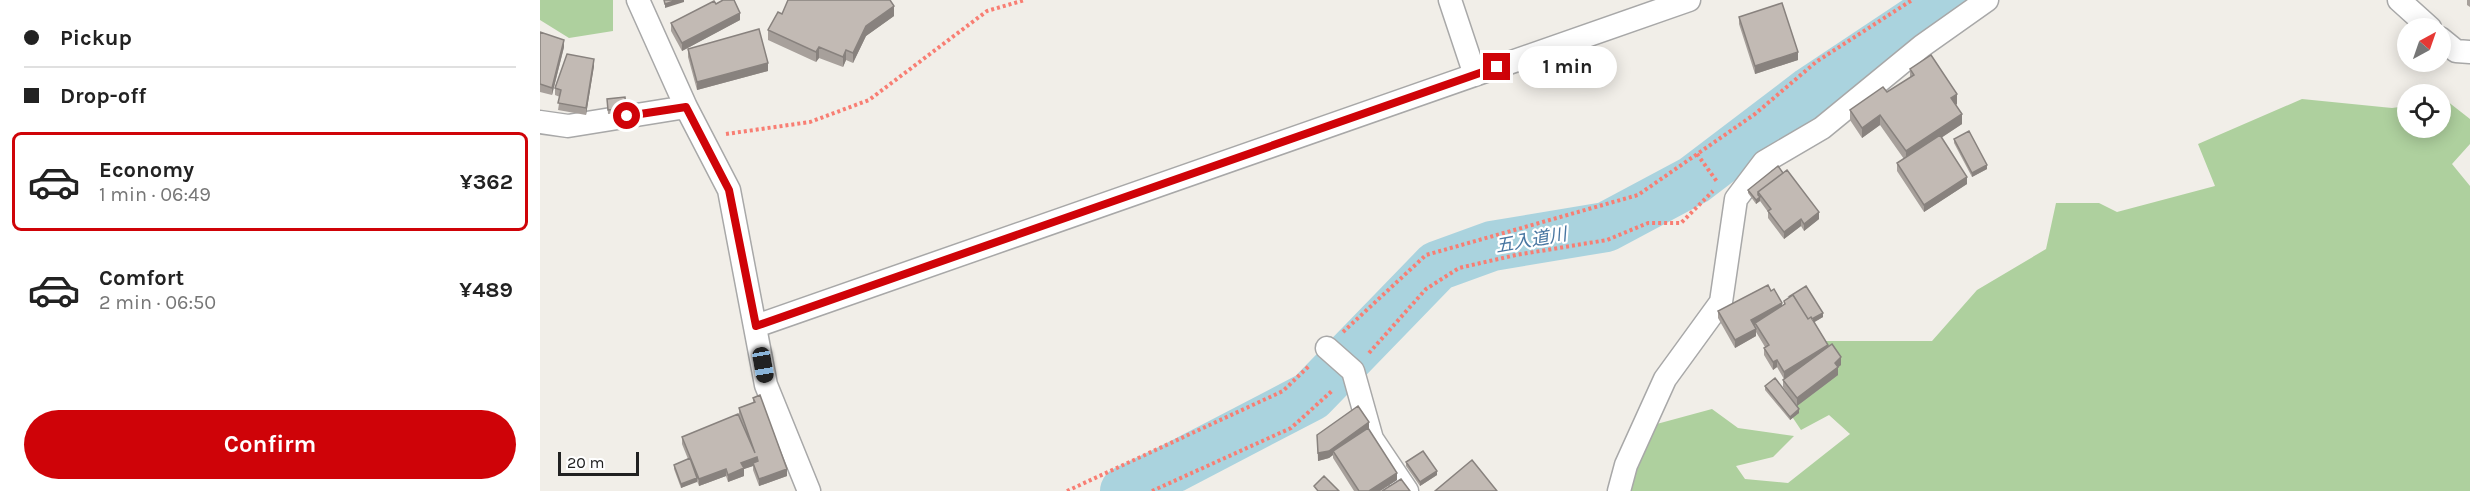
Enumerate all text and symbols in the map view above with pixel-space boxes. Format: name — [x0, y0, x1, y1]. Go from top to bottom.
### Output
north arrow — [2397, 18, 2451, 72]
map controls — [2397, 18, 2451, 138]
text: Pickup — [60, 25, 132, 51]
callout: 1 min — [1518, 46, 1617, 88]
route end — [1483, 53, 1510, 80]
text: 1 min — [1542, 55, 1593, 78]
text: Drop-off — [60, 83, 146, 109]
button: locate — [2397, 84, 2451, 138]
route start — [613, 102, 640, 129]
icon: car — [27, 155, 81, 209]
text: Economy — [99, 157, 194, 183]
text: ¥362 — [460, 169, 513, 195]
text: 1 min · 06:49 — [99, 183, 211, 206]
water label: 五入道川 — [1494, 223, 1570, 257]
icon: car — [27, 263, 81, 317]
text: Comfort — [99, 265, 184, 291]
text: ¥489 — [459, 277, 513, 303]
text: 2 min · 06:50 — [99, 291, 216, 314]
car — [751, 346, 775, 384]
button: Confirm — [24, 410, 516, 479]
scale bar — [558, 449, 639, 476]
text: 20 m — [567, 453, 605, 472]

